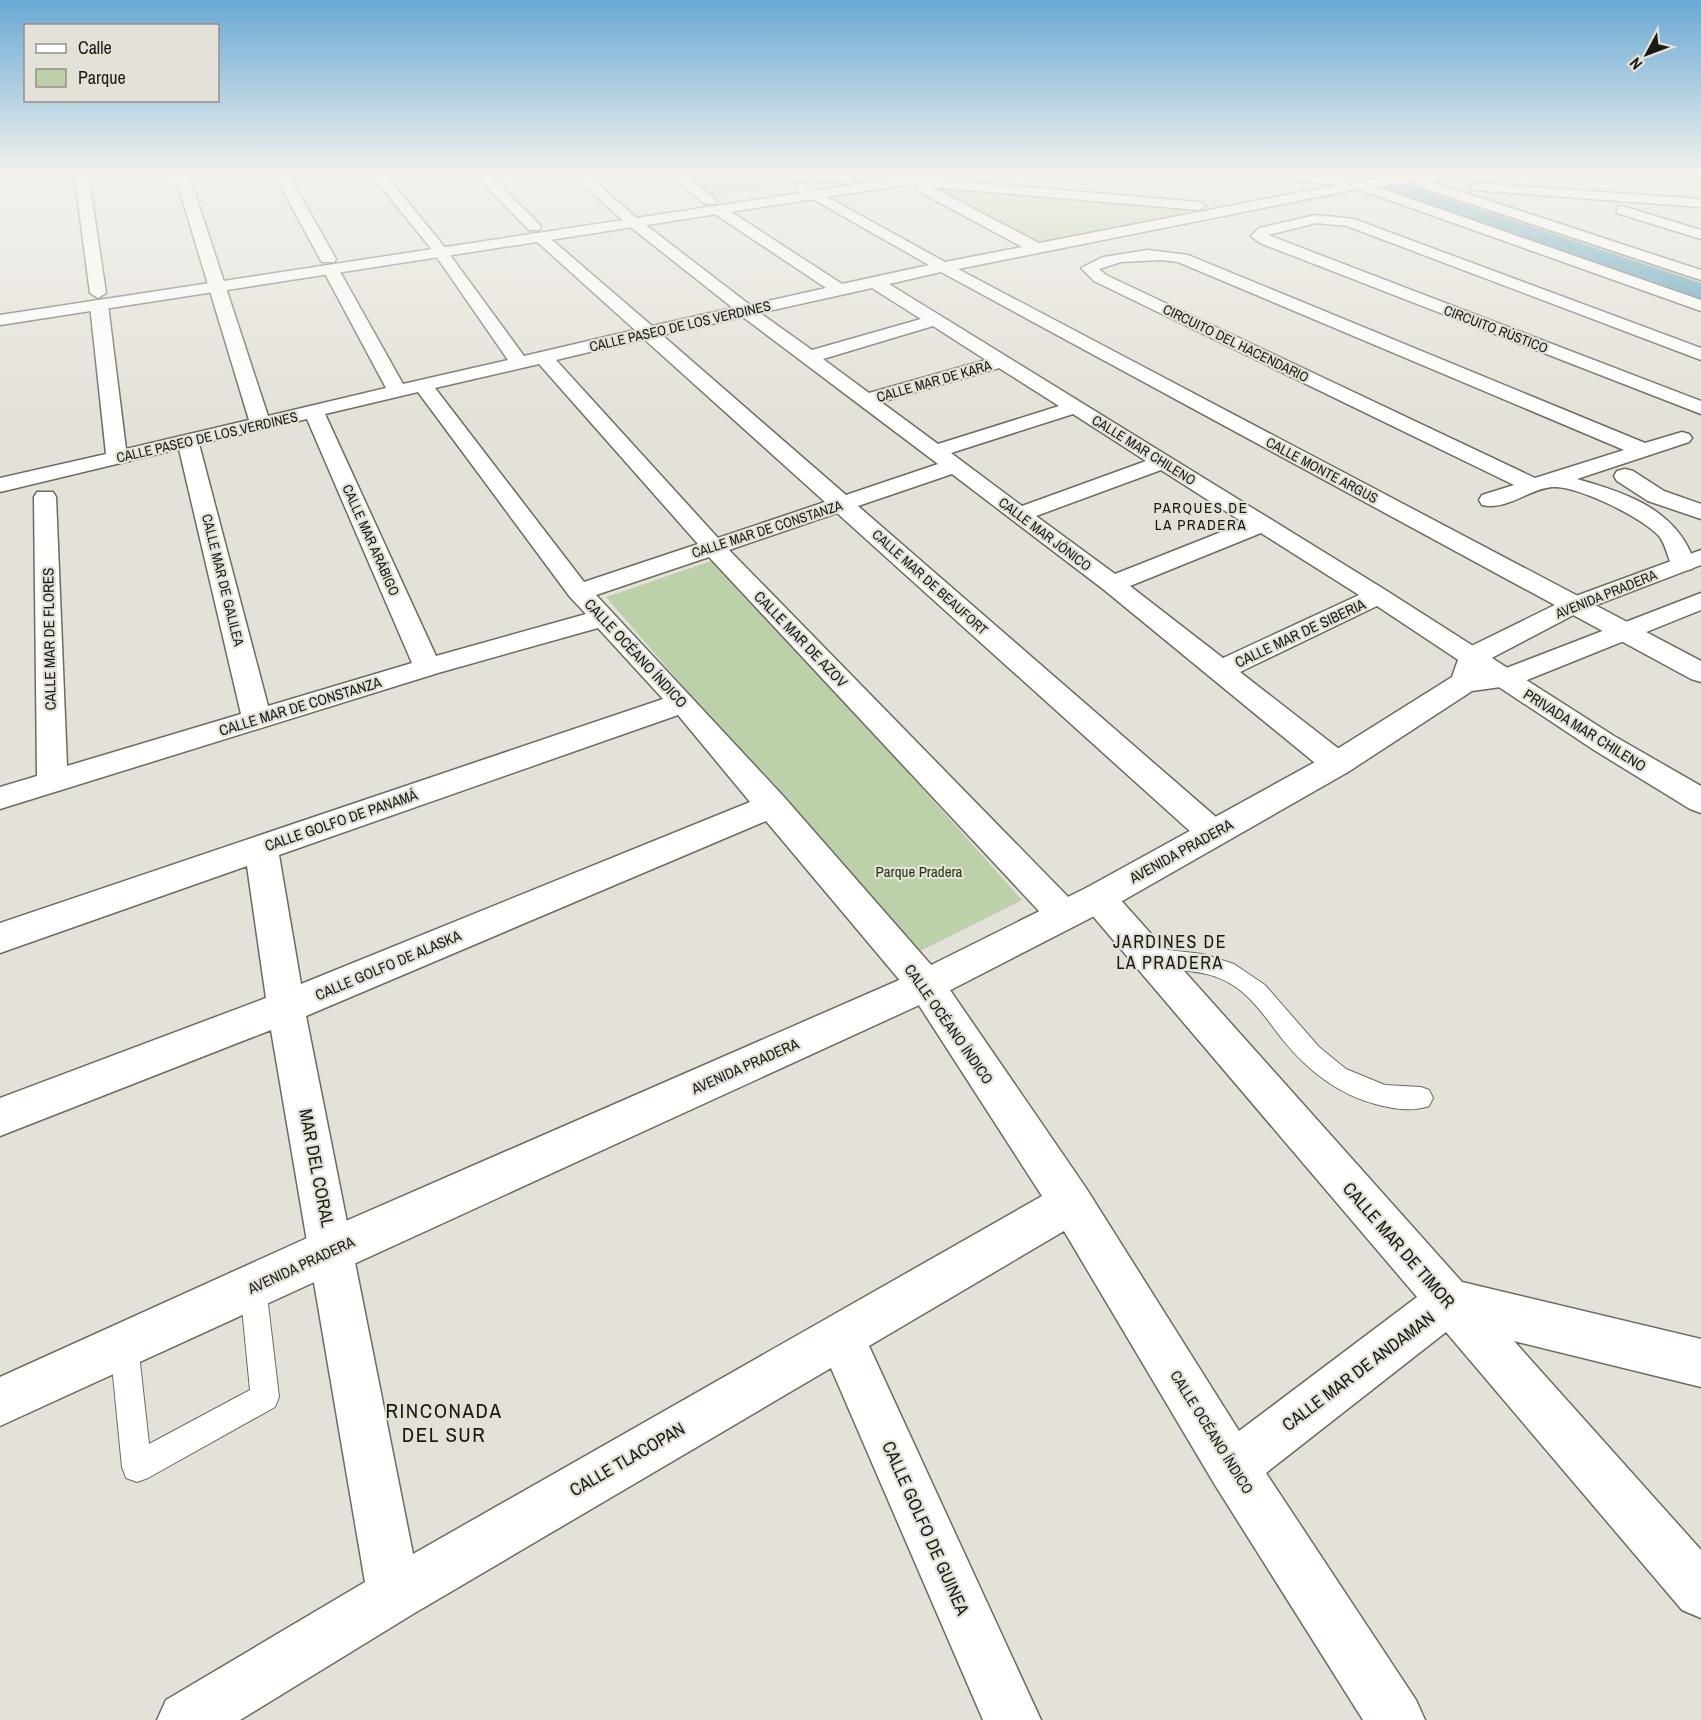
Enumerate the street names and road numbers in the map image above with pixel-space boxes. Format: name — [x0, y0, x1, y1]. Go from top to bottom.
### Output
street label: CALLE PASEO DE LOS VERDINES — [588, 296, 773, 356]
street label: CIRCUITO DEL HACENDARIO — [1160, 300, 1312, 386]
street label: CIRCUITO RÚSTICO — [1441, 301, 1551, 357]
street label: CALLE MAR DE KARA — [874, 356, 994, 406]
street label: CALLE PASEO DE LOS VERDINES — [115, 407, 300, 467]
street label: CALLE MAR CHILENO — [1089, 411, 1199, 489]
street label: CALLE MONTE ARGUS — [1263, 433, 1381, 507]
street label: CALLE MAR ARÁBIGO — [338, 482, 404, 599]
street label: CALLE MAR JÓNICO — [995, 493, 1095, 575]
street label: CALLE MAR DE CONSTANZA — [689, 496, 845, 562]
street label: CALLE MAR DE GALILEA — [198, 512, 248, 648]
street label: CALLE MAR DE BEAUFORT — [868, 525, 992, 639]
street label: AVENIDA PRADERA — [1552, 565, 1660, 623]
street label: CALLE MAR DE FLORES — [37, 567, 61, 711]
street label: CALLE MAR DE AZOV — [750, 586, 853, 692]
street label: CALLE MAR DE SIBERIA — [1231, 593, 1370, 673]
street label: CALLE OCÉANO ÍNDICO — [580, 594, 692, 712]
street label: CALLE MAR DE CONSTANZA — [216, 671, 384, 741]
street label: PRIVADA MAR CHILENO — [1520, 684, 1650, 776]
street label: CALLE GOLFO DE PANAMÁ — [262, 784, 421, 856]
street label: AVENIDA PRADERA — [1125, 813, 1237, 889]
street label: CALLE GOLFO DE ALASKA — [312, 924, 465, 1005]
street label: CALLE OCÉANO ÍNDICO — [900, 960, 998, 1088]
street label: AVENIDA PRADERA — [687, 1033, 803, 1099]
street label: MAR DEL CORAL — [293, 1107, 341, 1229]
street label: CALLE MAR DE TIMOR — [1337, 1177, 1461, 1314]
street label: AVENIDA PRADERA — [243, 1231, 358, 1299]
street label: CALLE MAR DE ANDAMAN — [1276, 1305, 1440, 1437]
street label: CALLE OCÉANO ÍNDICO — [1165, 1366, 1259, 1498]
street label: CALLE TLACOPAN — [565, 1416, 689, 1502]
street label: CALLE GOLFO DE GUINEA — [876, 1437, 976, 1619]

